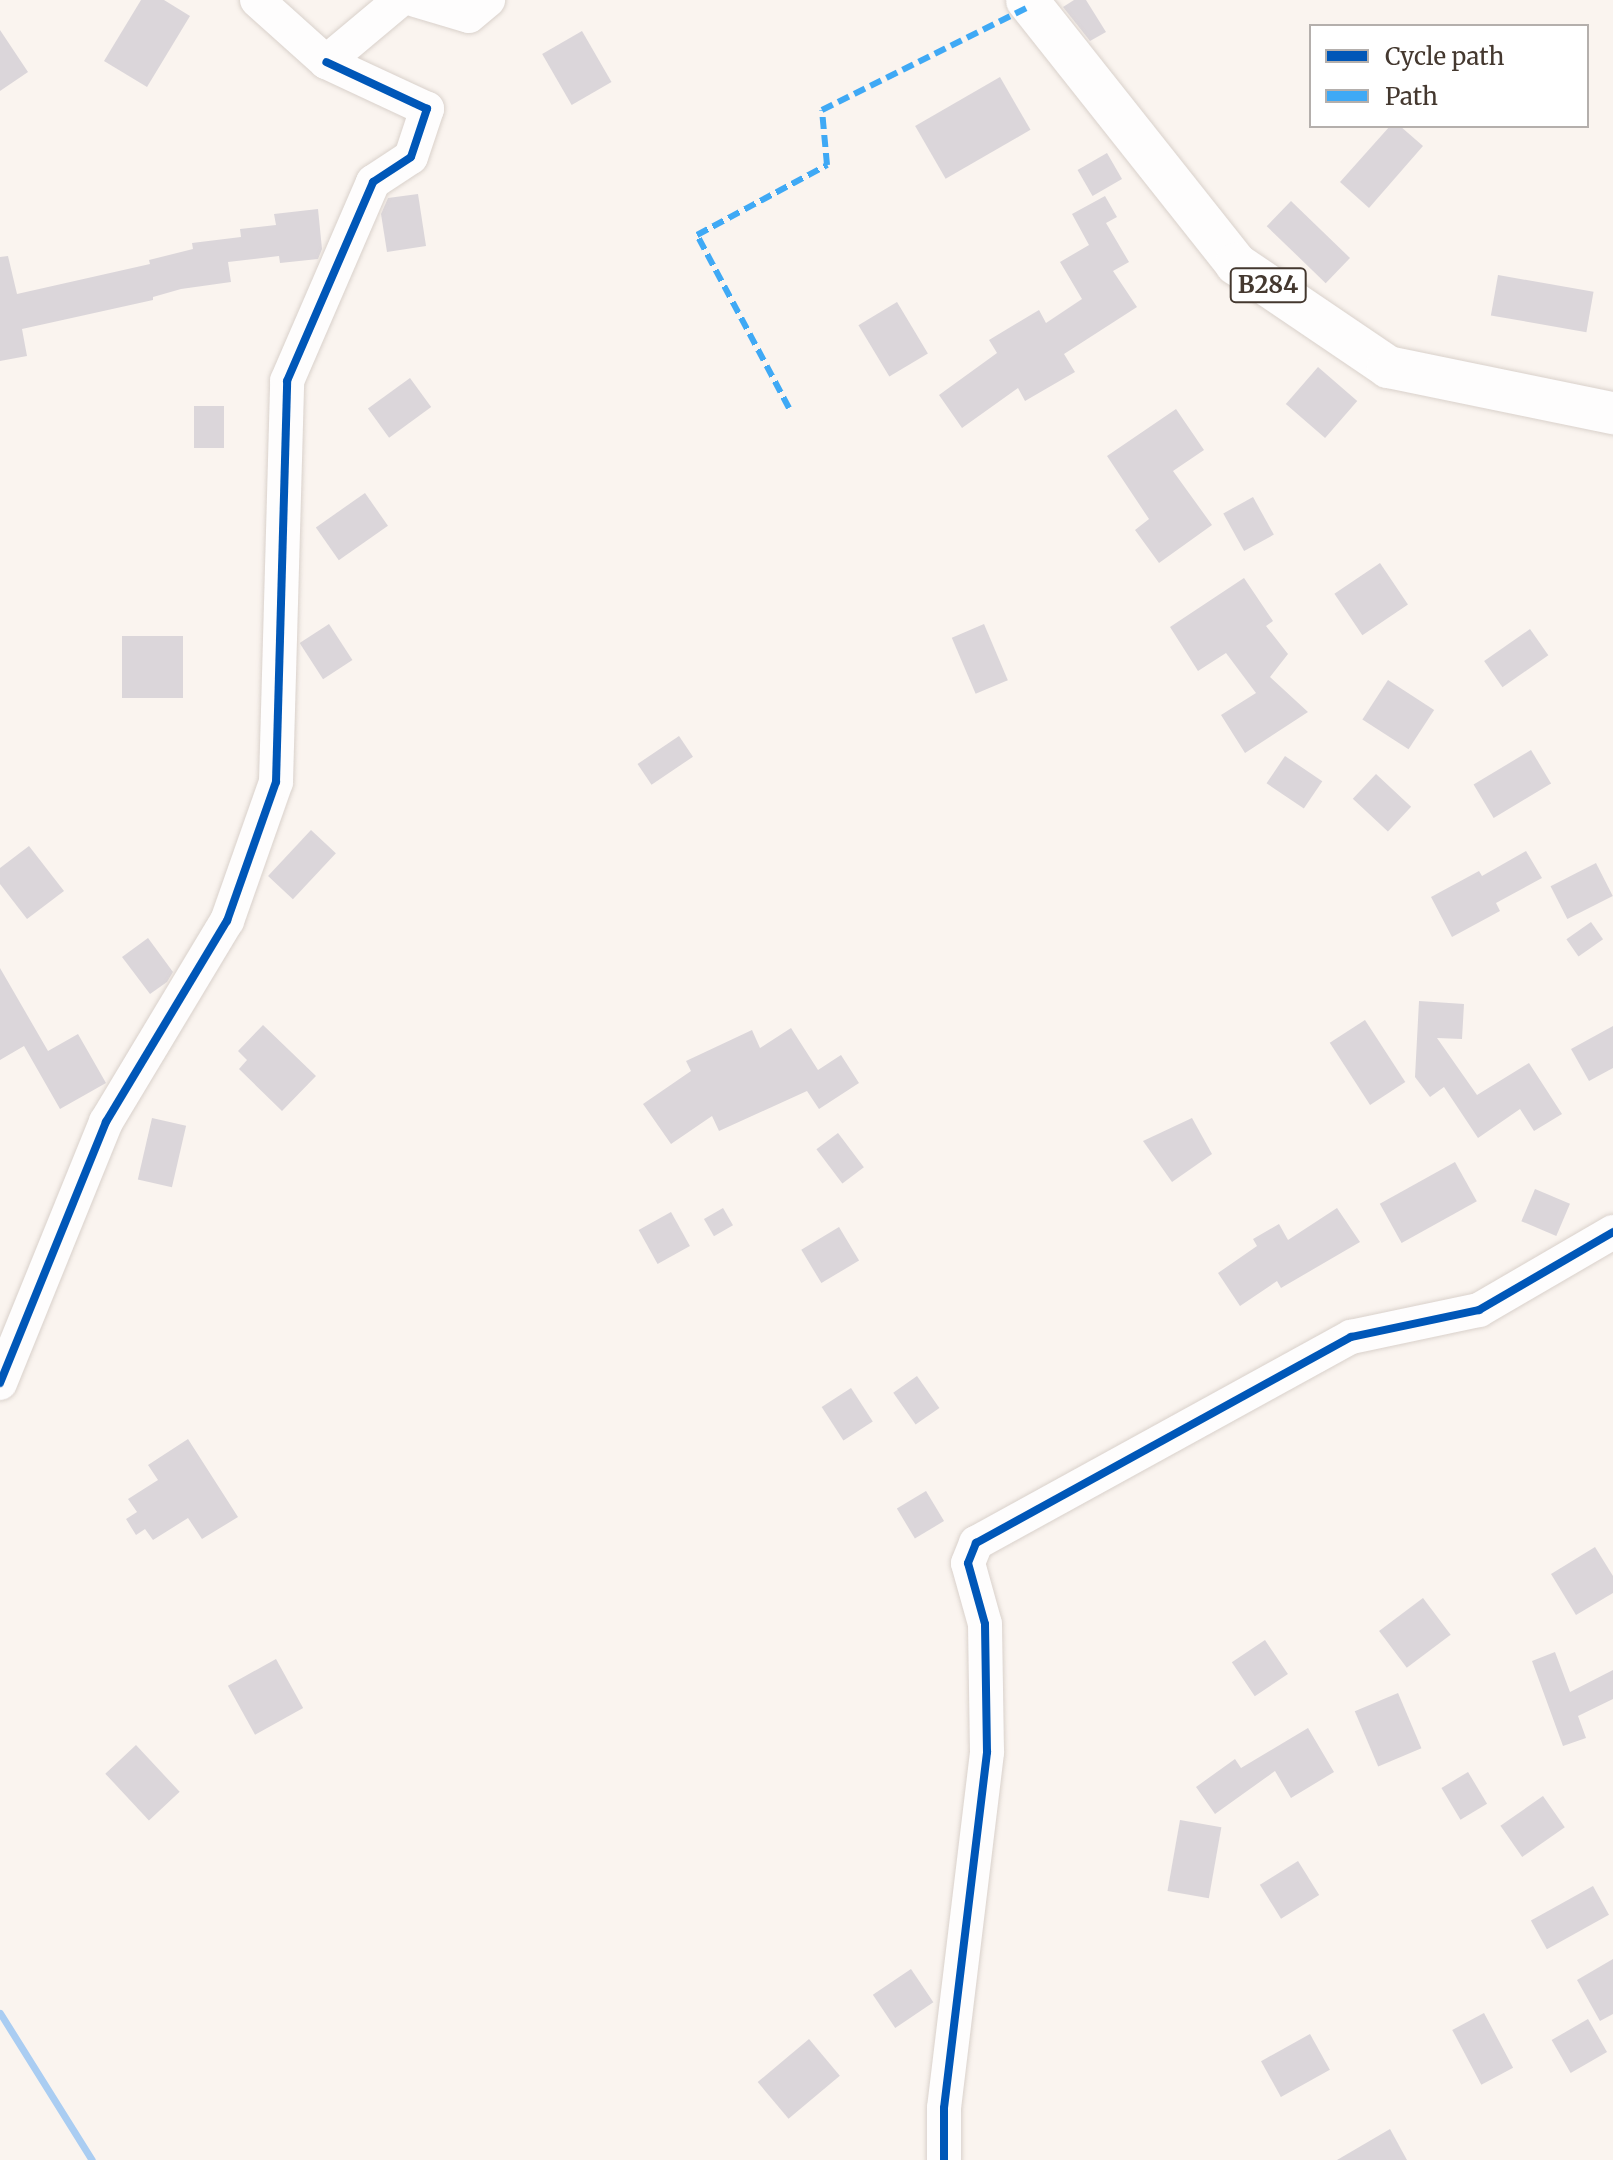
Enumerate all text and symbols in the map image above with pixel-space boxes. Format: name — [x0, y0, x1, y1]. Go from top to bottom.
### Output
legend — [1309, 24, 1589, 128]
text: Cycle path — [1385, 41, 1504, 72]
text: Path — [1385, 81, 1438, 112]
road number: B284 — [1228, 265, 1308, 305]

